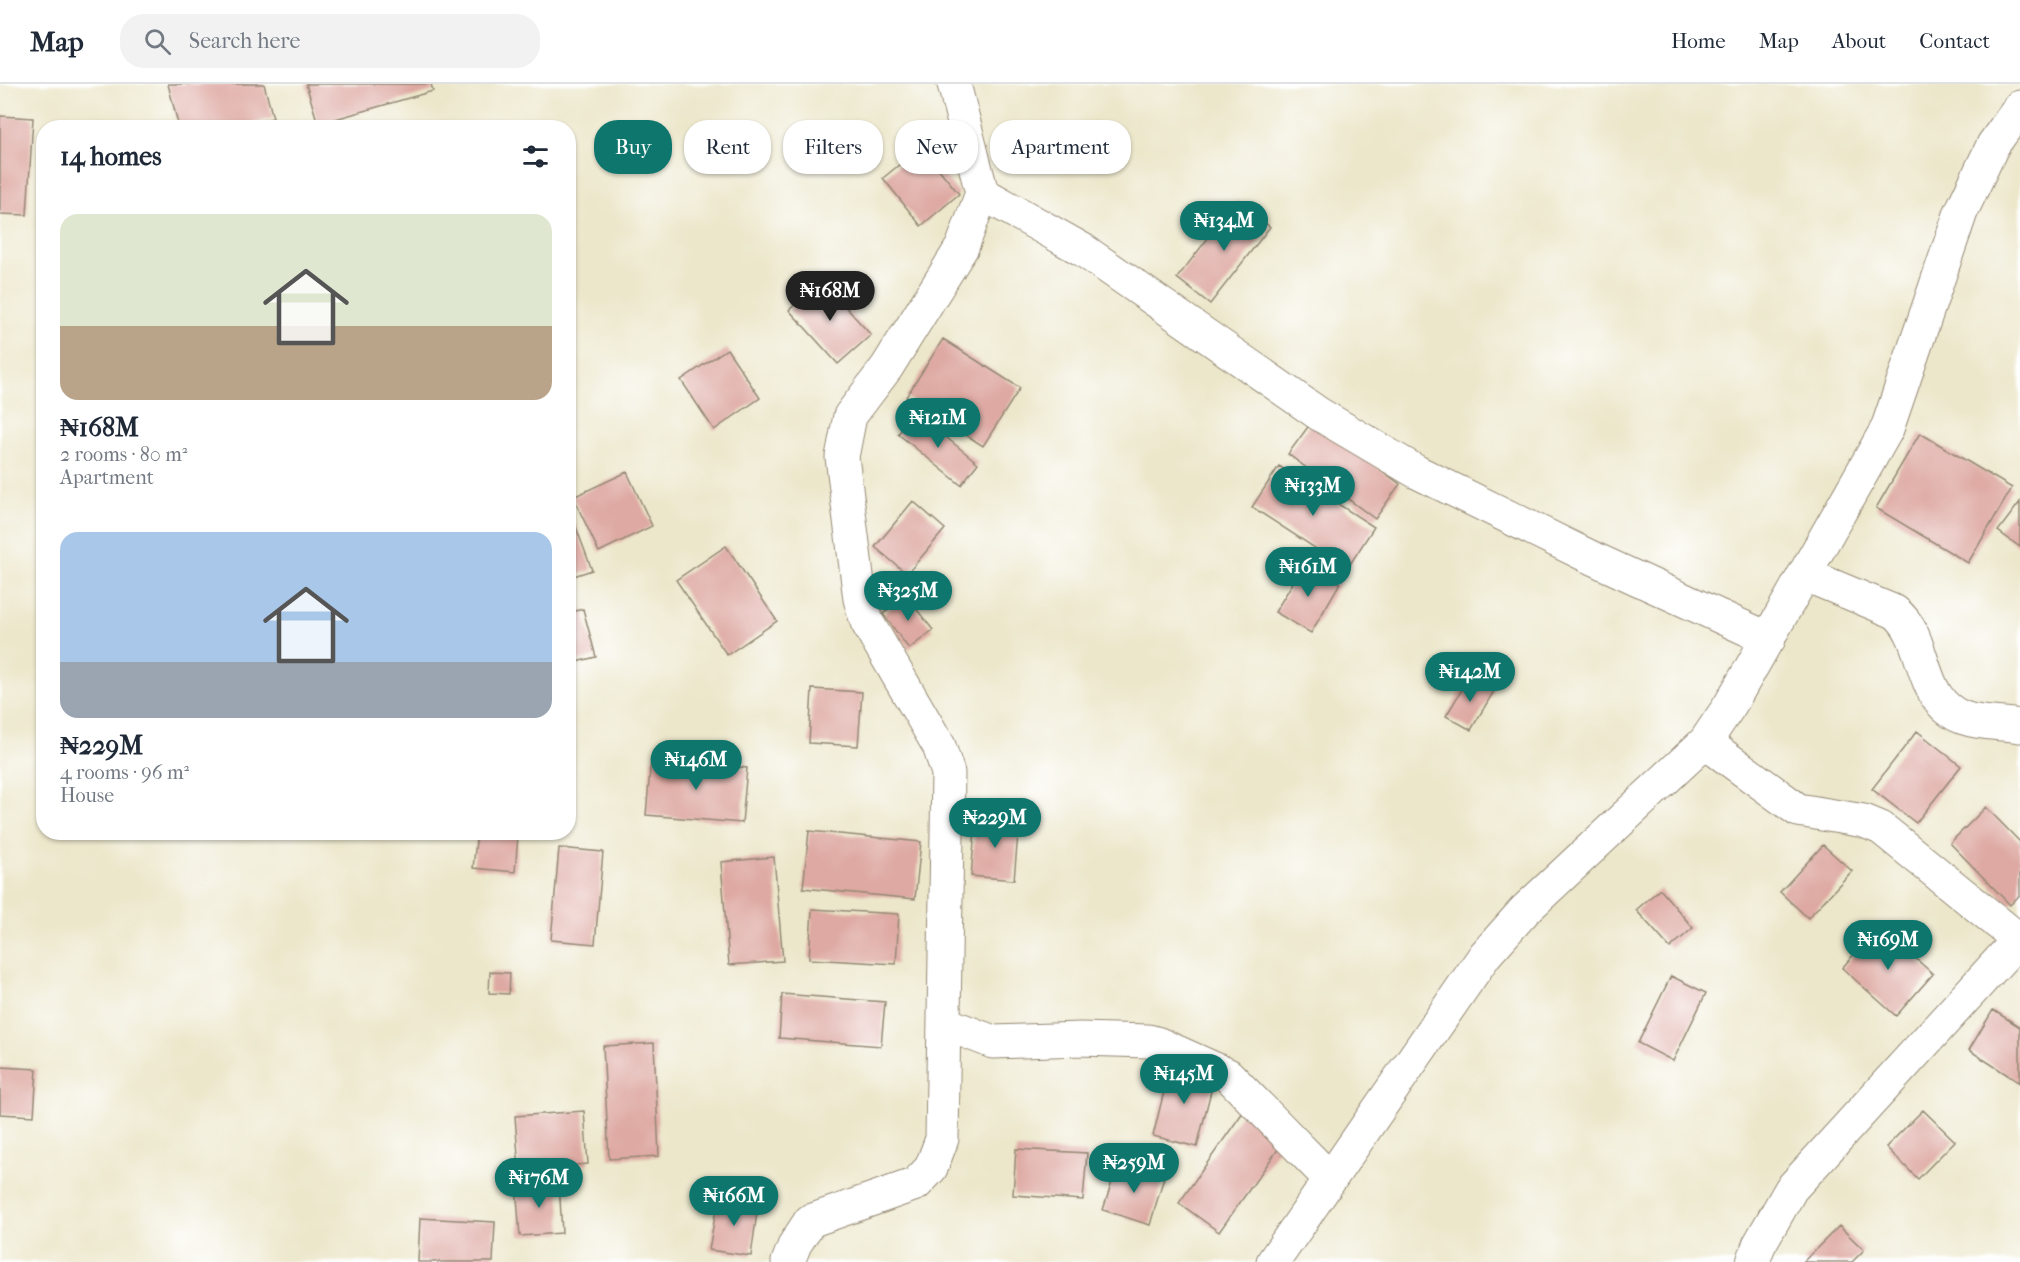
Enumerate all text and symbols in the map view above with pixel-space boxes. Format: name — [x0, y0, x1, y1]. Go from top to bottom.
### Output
search box — [120, 14, 540, 68]
text: Map — [30, 25, 84, 58]
icon: search — [141, 25, 174, 58]
text: Search here — [189, 28, 300, 54]
text: Home — [1671, 29, 1726, 53]
text: Map — [1759, 29, 1799, 53]
text: About — [1832, 29, 1886, 53]
text: Contact — [1919, 29, 1990, 53]
chip: Buy — [594, 120, 672, 174]
chip: Rent — [684, 120, 771, 174]
chip: Filters — [783, 120, 883, 174]
chip: New — [895, 120, 978, 174]
chip: Apartment — [990, 120, 1131, 174]
icon: filters — [519, 140, 552, 173]
text: 14 homes — [60, 141, 162, 172]
pin: ₦134M — [1182, 201, 1266, 252]
text: ₦134M — [1194, 209, 1254, 232]
icon: home — [252, 253, 360, 361]
pin: ₦168M — [788, 271, 872, 322]
text: ₦168M — [800, 279, 860, 302]
pin: ₦121M — [896, 398, 980, 449]
text: ₦121M — [909, 406, 967, 429]
text: ₦168M — [60, 412, 139, 443]
text: 2 rooms · 80 m² — [60, 443, 187, 466]
text: Apartment — [60, 466, 154, 489]
pin: ₦133M — [1271, 466, 1355, 517]
text: ₦133M — [1285, 474, 1341, 497]
pin: ₦161M — [1266, 547, 1350, 598]
text: ₦161M — [1279, 555, 1337, 578]
icon: home — [252, 571, 360, 679]
pin: ₦325M — [866, 571, 950, 622]
text: ₦325M — [878, 579, 938, 602]
pin: ₦142M — [1428, 652, 1512, 703]
text: ₦142M — [1439, 660, 1501, 683]
text: ₦229M — [60, 730, 143, 761]
pin: ₦146M — [654, 740, 738, 791]
text: ₦146M — [665, 748, 727, 771]
text: 4 rooms · 96 m² — [60, 761, 189, 784]
text: House — [60, 784, 114, 807]
pin: ₦229M — [953, 798, 1037, 849]
text: ₦229M — [963, 806, 1027, 829]
pin: ₦169M — [1846, 920, 1930, 971]
text: ₦169M — [1857, 928, 1919, 951]
pin: ₦145M — [1142, 1054, 1226, 1105]
text: ₦145M — [1154, 1062, 1214, 1085]
pin: ₦259M — [1092, 1143, 1176, 1194]
text: ₦259M — [1103, 1151, 1165, 1174]
pin: ₦176M — [497, 1158, 581, 1209]
text: ₦176M — [509, 1166, 569, 1189]
pin: ₦166M — [692, 1176, 776, 1227]
text: ₦166M — [703, 1184, 765, 1207]

